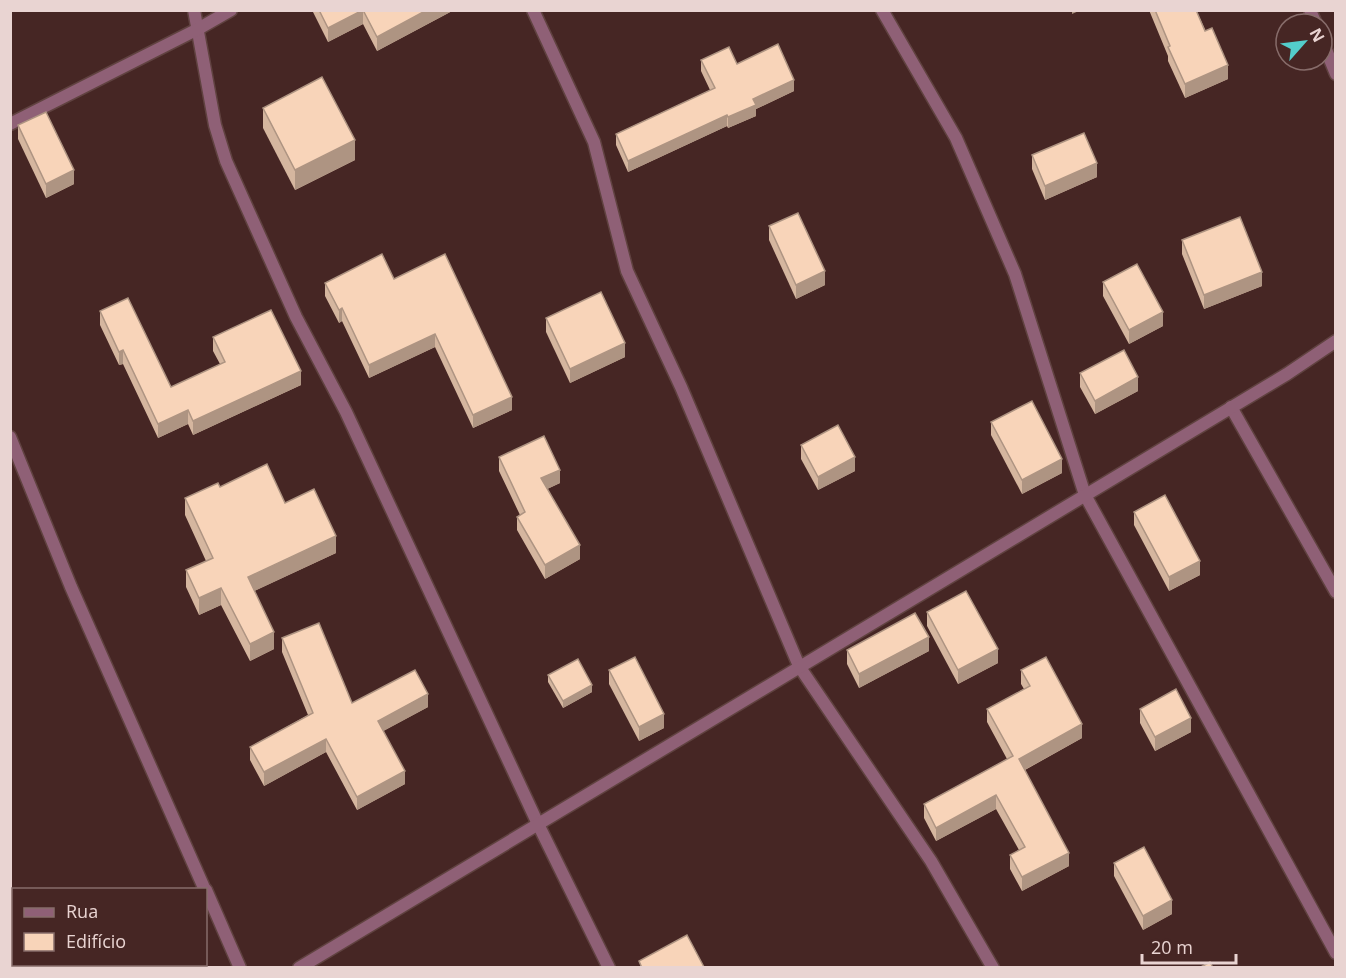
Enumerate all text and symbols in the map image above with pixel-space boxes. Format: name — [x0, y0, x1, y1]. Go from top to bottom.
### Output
north arrow — [1274, 12, 1334, 72]
text: N — [1304, 24, 1330, 46]
legend — [12, 888, 207, 966]
text: Rua — [66, 899, 98, 923]
scale bar — [1142, 927, 1236, 965]
text: Edifício — [66, 929, 126, 953]
text: 20 m — [1151, 935, 1193, 959]

